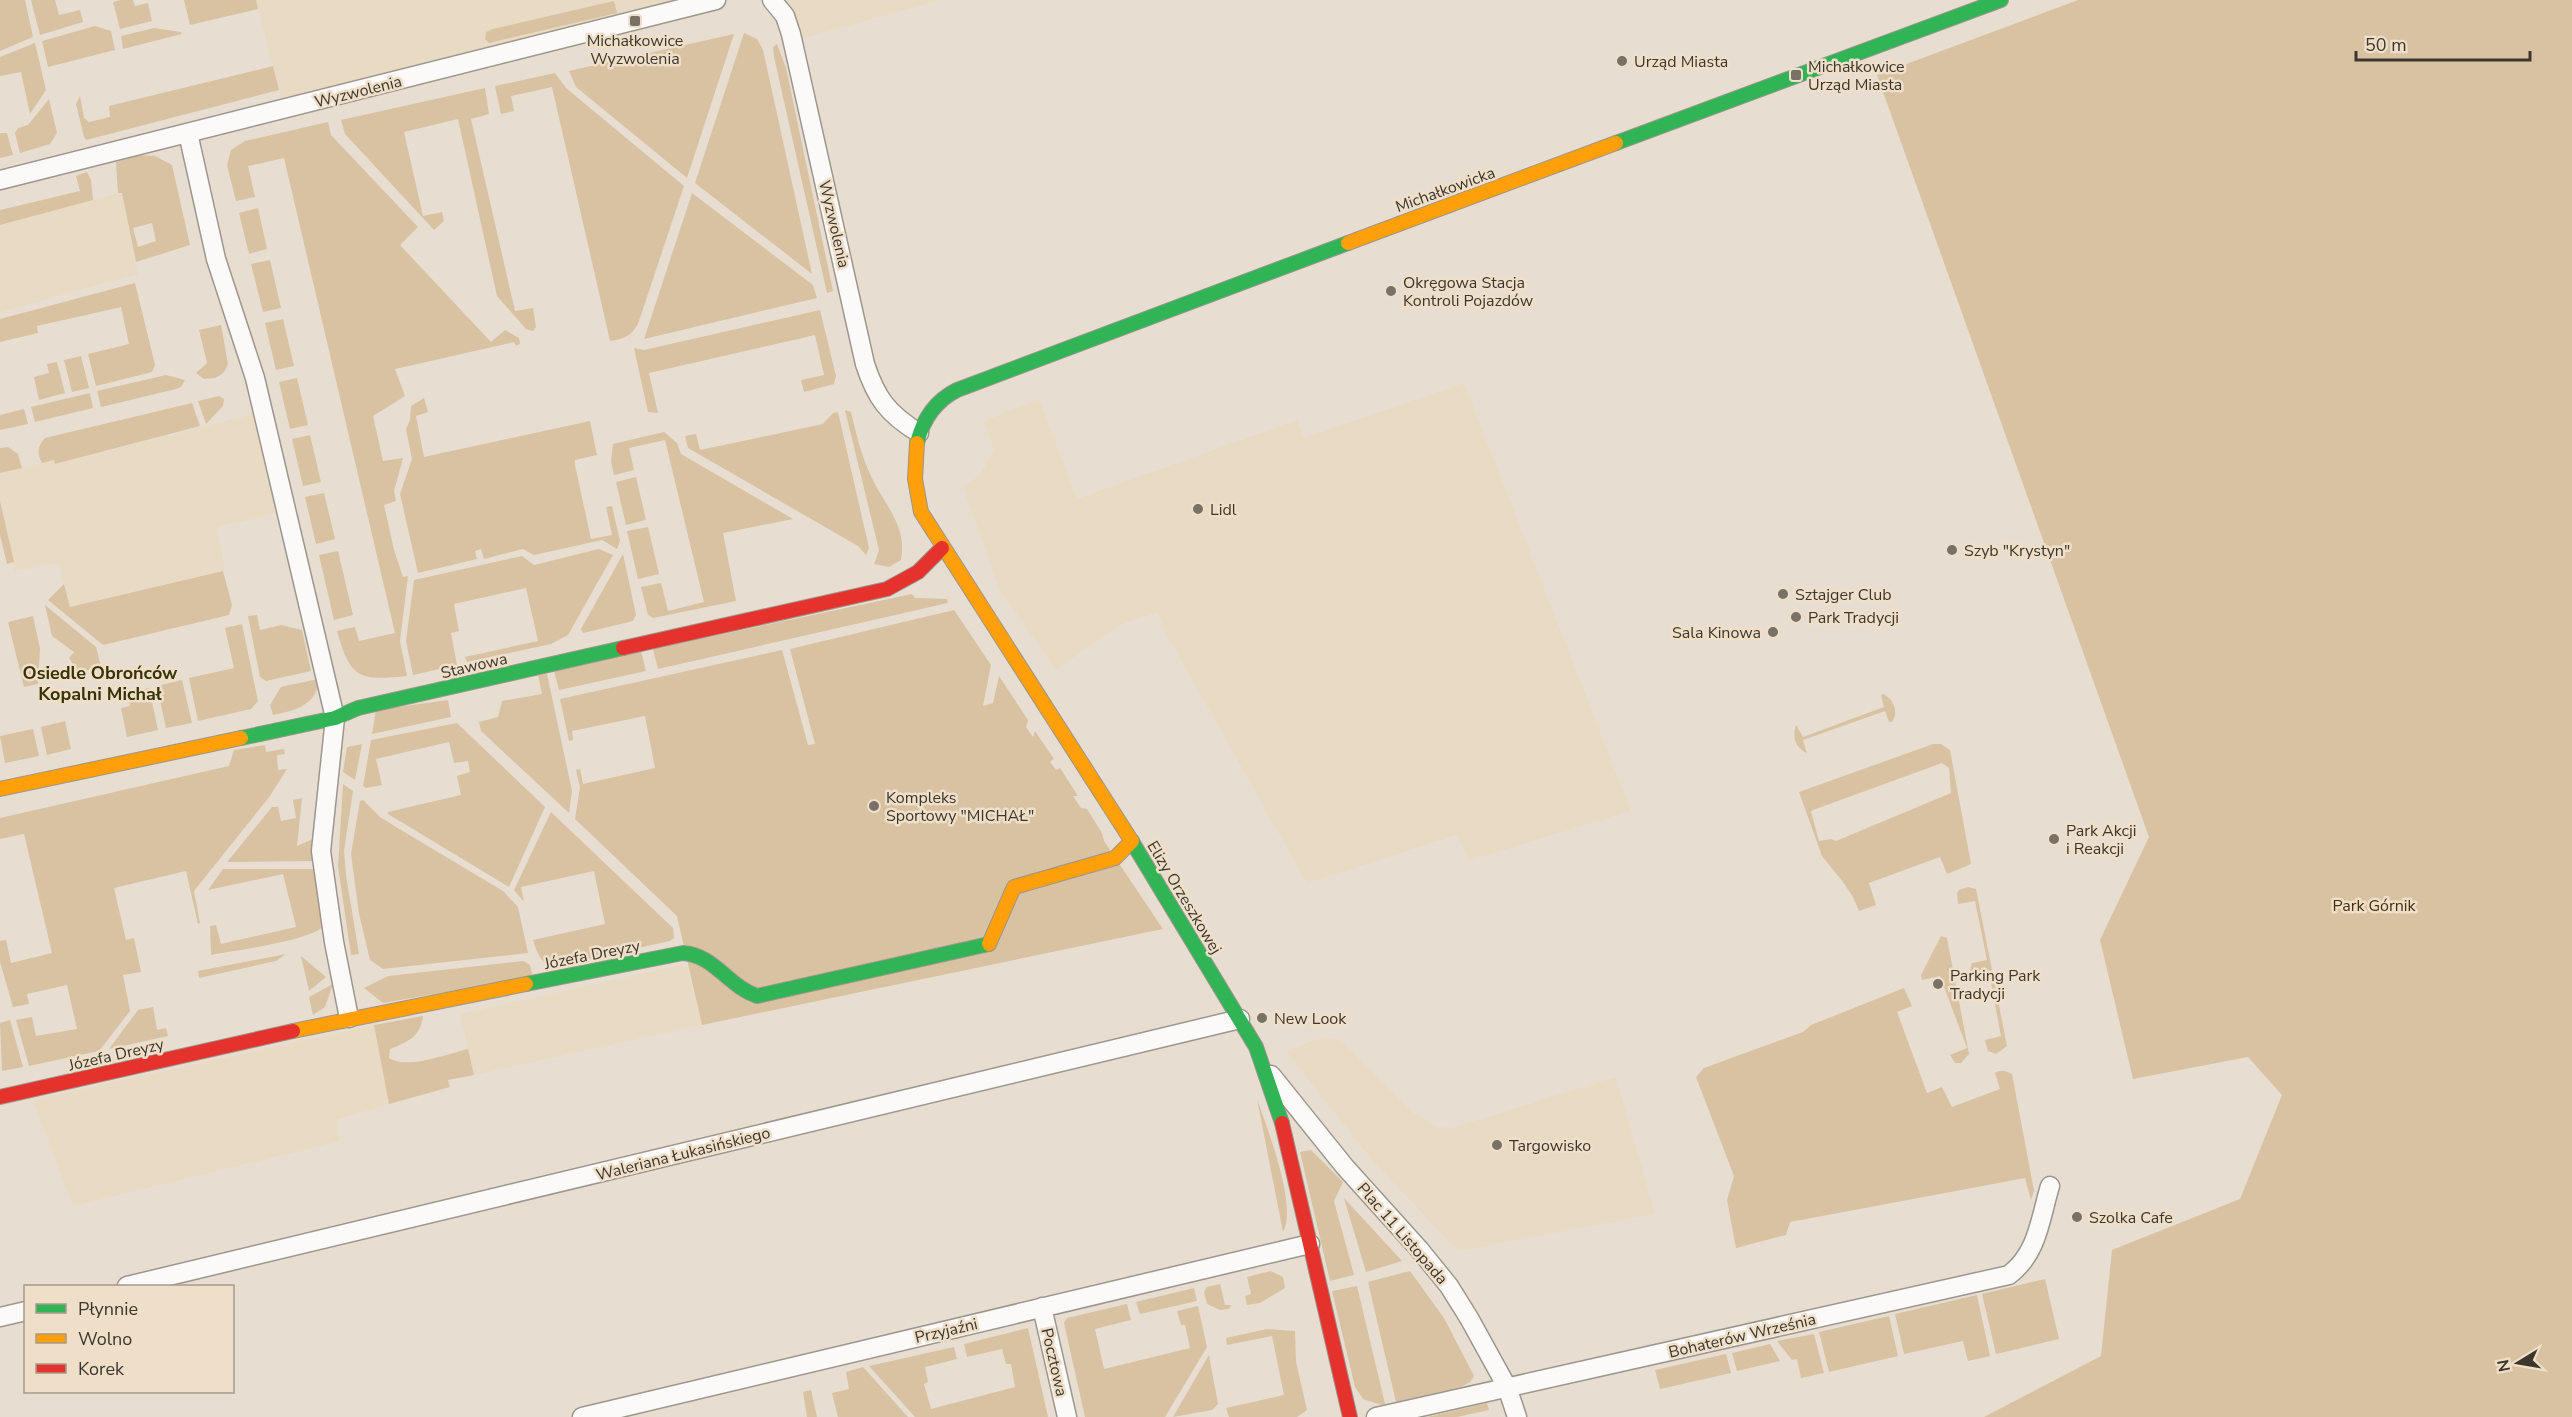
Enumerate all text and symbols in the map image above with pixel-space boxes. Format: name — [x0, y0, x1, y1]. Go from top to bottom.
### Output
marker: Michałkowice Wyzwolenia — [628, 14, 642, 28]
scale bar — [2356, 24, 2530, 62]
place label: Michałkowice Wyzwolenia — [587, 30, 683, 70]
text: 50 m — [2365, 33, 2407, 57]
place label: Urząd Miasta — [1634, 51, 1728, 73]
marker: Urząd Miasta — [1615, 54, 1629, 68]
place label: Michałkowice Urząd Miasta — [1808, 56, 1905, 96]
marker: Michałkowice Urząd Miasta — [1789, 68, 1803, 82]
street label: Wyzwolenia — [312, 70, 404, 113]
street label: Michałkowicka — [1392, 162, 1498, 218]
street label: Wyzwolenia — [813, 178, 855, 270]
place label: Okręgowa Stacja Kontroli Pojazdów — [1403, 272, 1534, 312]
marker: Okręgowa Stacja Kontroli Pojazdów — [1384, 284, 1398, 298]
place label: Lidl — [1210, 499, 1237, 521]
marker: Lidl — [1191, 502, 1205, 516]
place label: Szyb "Krystyn" — [1964, 540, 2070, 562]
marker: Szyb "Krystyn" — [1945, 543, 1959, 557]
place label: Sztajger Club — [1795, 584, 1892, 606]
marker: Sztajger Club — [1776, 587, 1790, 601]
place label: Park Tradycji — [1808, 607, 1899, 629]
marker: Park Tradycji — [1789, 610, 1803, 624]
place label: Sala Kinowa — [1672, 622, 1761, 644]
marker: Sala Kinowa — [1766, 625, 1780, 639]
street label: Stawowa — [439, 648, 510, 684]
district label: Osiedle Obrońców Kopalni Michał — [23, 661, 178, 706]
place label: Kompleks Sportowy "MICHAŁ" — [886, 787, 1034, 827]
marker: Kompleks Sportowy "MICHAŁ" — [867, 799, 881, 813]
place label: Park Akcji i Reakcji — [2066, 820, 2136, 860]
marker: Park Akcji i Reakcji — [2047, 832, 2061, 846]
street label: Elizy Orzeszkowej — [1142, 837, 1227, 958]
park label: Park Górnik — [2332, 895, 2417, 917]
street label: Józefa Dreyzy — [541, 935, 643, 975]
place label: Parking Park Tradycji — [1950, 965, 2041, 1005]
marker: Parking Park Tradycji — [1931, 977, 1945, 991]
place label: New Look — [1274, 1008, 1347, 1030]
marker: New Look — [1255, 1011, 1269, 1025]
street label: Józefa Dreyzy — [65, 1033, 167, 1077]
street label: Waleriana Łukasińskiego — [594, 1122, 773, 1186]
place label: Targowisko — [1509, 1135, 1591, 1157]
marker: Targowisko — [1490, 1138, 1504, 1152]
street label: Plac 11 Listopada — [1352, 1178, 1453, 1289]
place label: Szolka Cafe — [2089, 1207, 2173, 1229]
marker: Szolka Cafe — [2070, 1210, 2084, 1224]
legend — [24, 1285, 234, 1393]
text: Płynnie — [78, 1297, 138, 1321]
street label: Bohaterów Września — [1666, 1308, 1818, 1364]
street label: Przyjaźni — [913, 1313, 980, 1349]
street label: Pocztowa — [1035, 1326, 1073, 1399]
text: Wolno — [78, 1327, 132, 1351]
north arrow — [2488, 1333, 2548, 1393]
text: Korek — [78, 1357, 125, 1381]
text: N — [2492, 1358, 2516, 1374]

